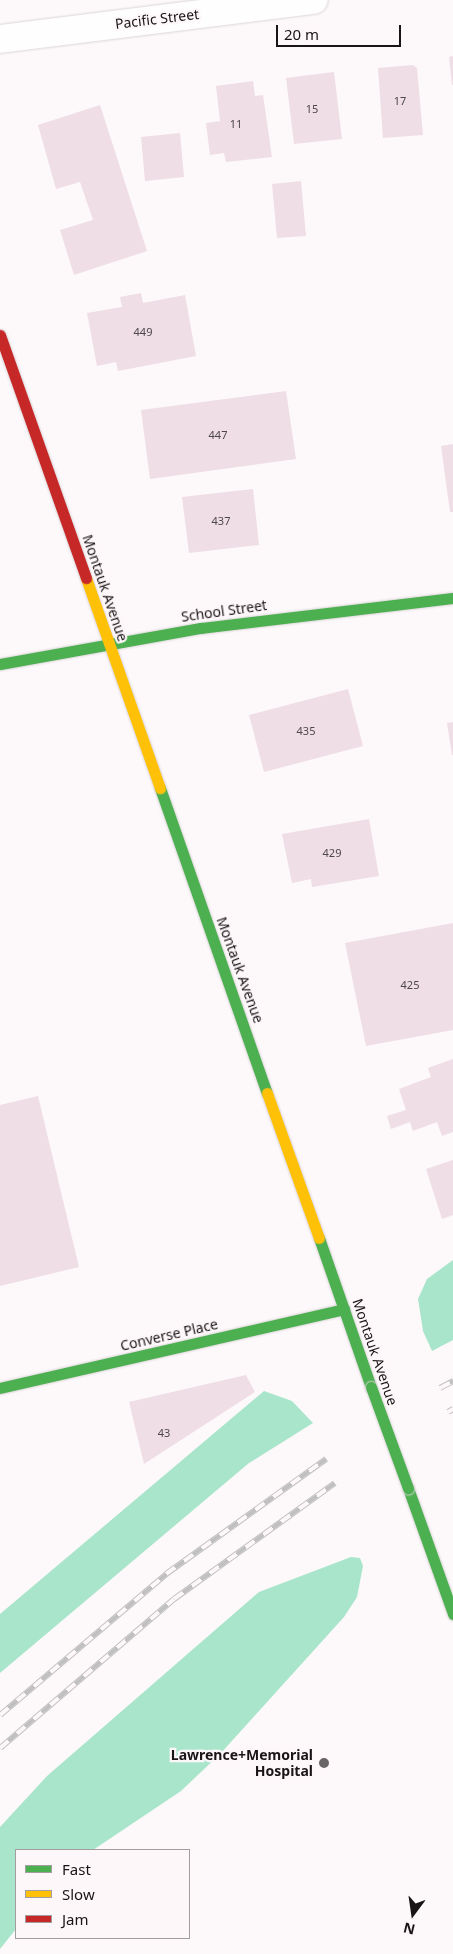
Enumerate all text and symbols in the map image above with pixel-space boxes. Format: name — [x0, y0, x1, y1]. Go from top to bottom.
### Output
street label: Pacific Street — [114, 6, 200, 32]
scale bar — [278, 15, 403, 47]
text: 20 m — [284, 24, 319, 44]
house number: 17 — [394, 94, 406, 108]
house number: 15 — [306, 102, 318, 116]
house number: 11 — [230, 117, 242, 131]
house number: 449 — [134, 325, 152, 339]
house number: 447 — [209, 428, 227, 442]
house number: 437 — [212, 514, 230, 528]
street label: Montauk Avenue — [79, 532, 131, 644]
street label: School Street — [180, 597, 268, 625]
house number: 435 — [297, 724, 315, 738]
house number: 429 — [323, 846, 341, 860]
street label: Montauk Avenue — [213, 915, 267, 1025]
house number: 425 — [401, 978, 419, 992]
street label: Montauk Avenue — [349, 1296, 401, 1408]
street label: Converse Place — [119, 1316, 219, 1354]
house number: 43 — [158, 1426, 170, 1440]
place label: Lawrence+Memorial Hospital — [171, 1747, 313, 1780]
marker: Lawrence+Memorial Hospital — [317, 1756, 331, 1770]
legend — [15, 1849, 190, 1939]
text: Fast — [62, 1859, 91, 1879]
text: Slow — [62, 1884, 95, 1904]
north arrow — [388, 1889, 438, 1939]
text: Jam — [62, 1909, 89, 1929]
text: N — [401, 1918, 417, 1940]

